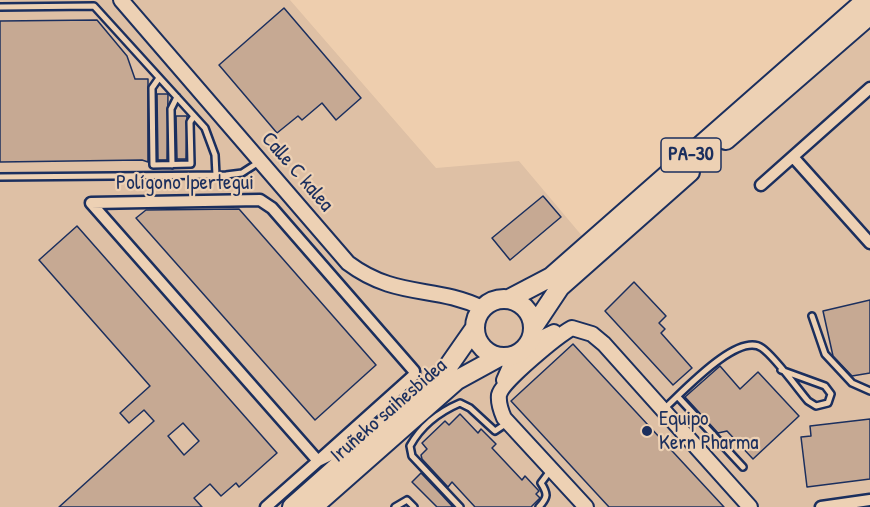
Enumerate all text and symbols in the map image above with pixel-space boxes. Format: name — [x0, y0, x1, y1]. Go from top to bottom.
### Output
street label: Calle C kalea — [256, 127, 338, 217]
road number: PA-30 — [661, 138, 721, 172]
street label: Polígono Ipertegui — [116, 170, 254, 196]
street label: Iruñeko saihesbidea — [326, 354, 452, 468]
place label: Equipo Kern Pharma — [659, 406, 758, 456]
marker: Equipo Kern Pharma — [640, 424, 654, 438]

